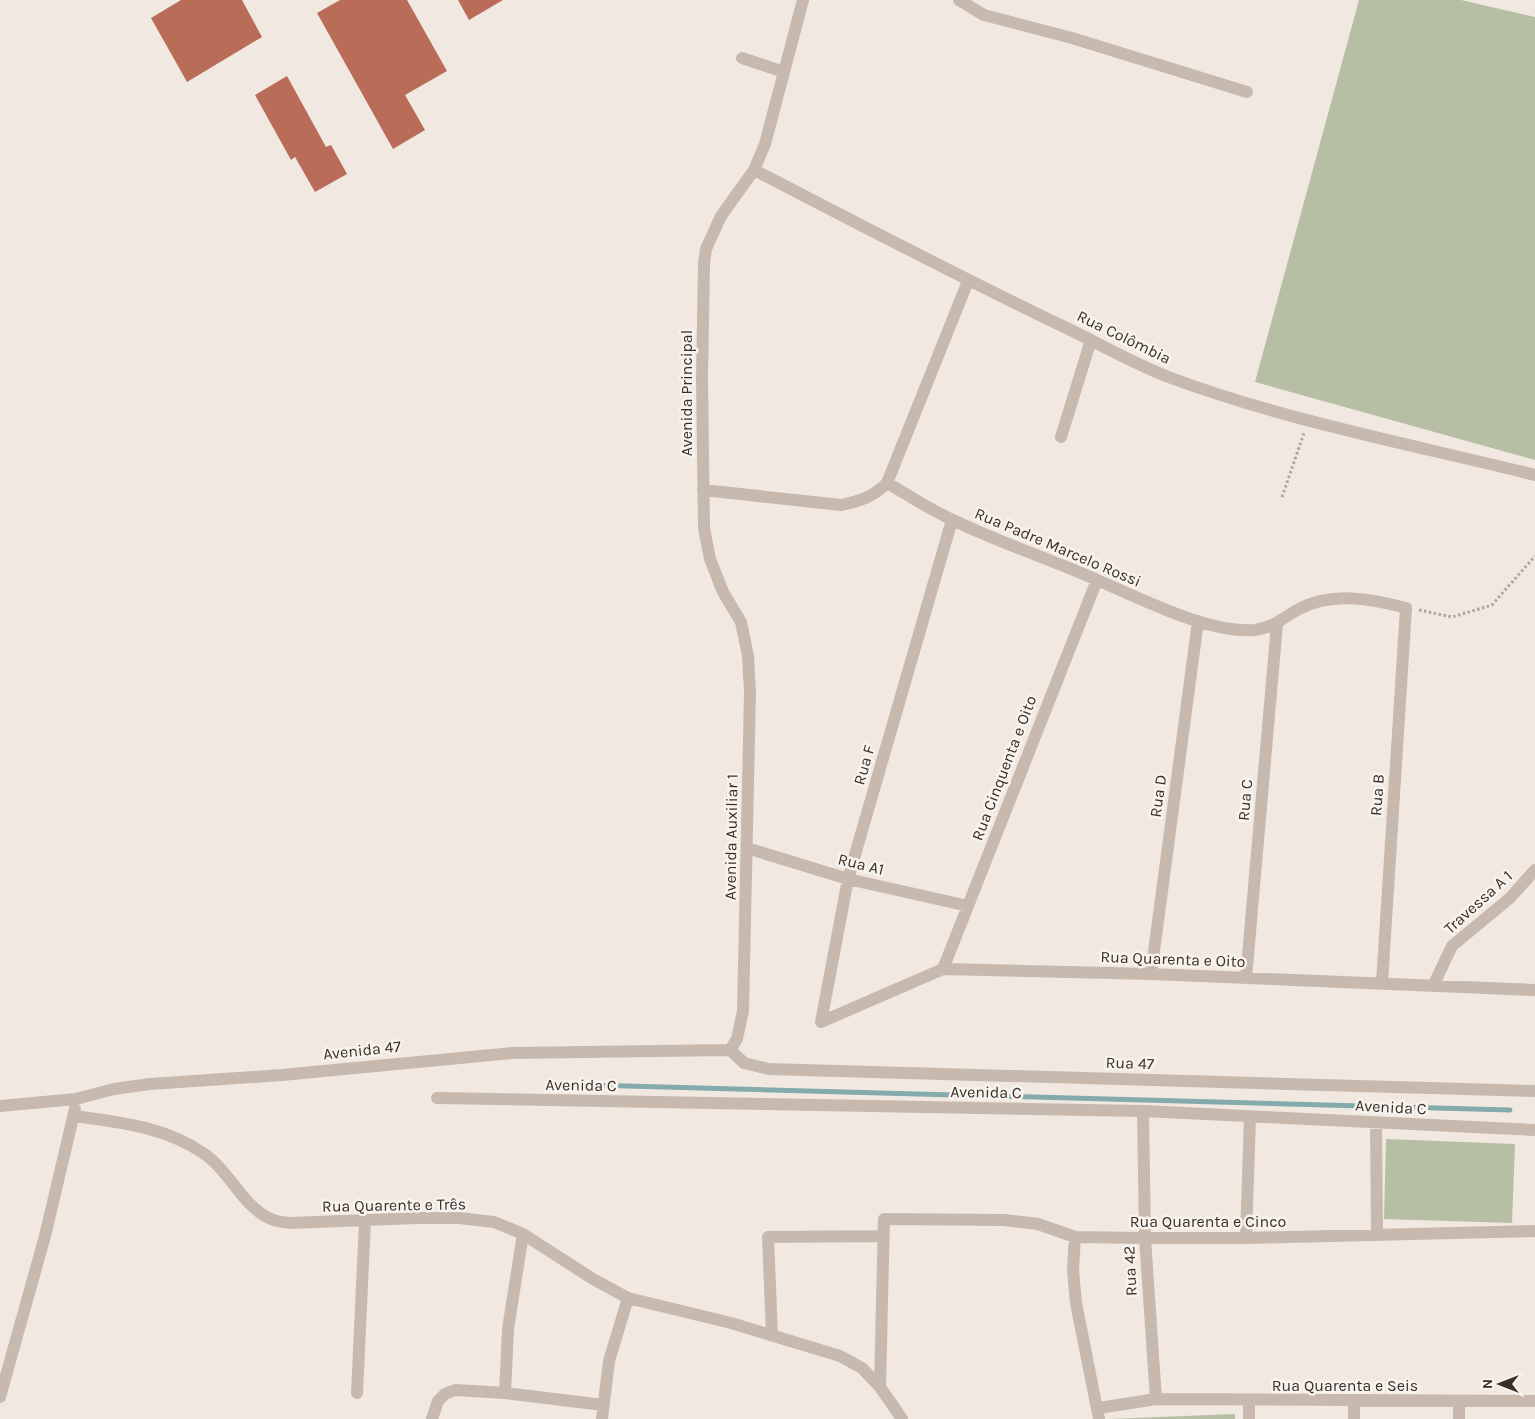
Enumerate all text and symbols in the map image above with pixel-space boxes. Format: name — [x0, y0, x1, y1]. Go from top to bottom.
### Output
street label: Rua Colômbia — [1074, 306, 1174, 368]
street label: Avenida Principal — [677, 330, 696, 456]
street label: Rua Padre Marcelo Rossi — [972, 503, 1144, 591]
street label: Rua Cinquenta e Oito — [968, 693, 1040, 843]
street label: Rua F — [849, 743, 879, 787]
street label: Rua B — [1366, 773, 1388, 817]
street label: Avenida Auxiliar 1 — [720, 774, 742, 900]
street label: Rua D — [1146, 774, 1170, 818]
street label: Rua C — [1234, 778, 1256, 822]
street label: Rua A1 — [836, 849, 886, 879]
street label: Travessa A 1 — [1440, 866, 1516, 938]
street label: Rua Quarenta e Oito — [1100, 947, 1246, 971]
street label: Avenida 47 — [322, 1036, 402, 1064]
street label: Rua 47 — [1105, 1053, 1155, 1073]
street label: Avenida C — [545, 1075, 617, 1095]
street label: Avenida C — [950, 1082, 1022, 1102]
street label: Avenida C — [1355, 1096, 1427, 1118]
street label: Rua Quarente e Três — [322, 1194, 466, 1216]
street label: Rua Quarenta e Cinco — [1130, 1212, 1286, 1231]
street label: Rua 42 — [1119, 1245, 1141, 1297]
north arrow — [1475, 1359, 1525, 1409]
street label: Rua Quarenta e Seis — [1272, 1376, 1418, 1395]
text: N — [1479, 1379, 1496, 1389]

